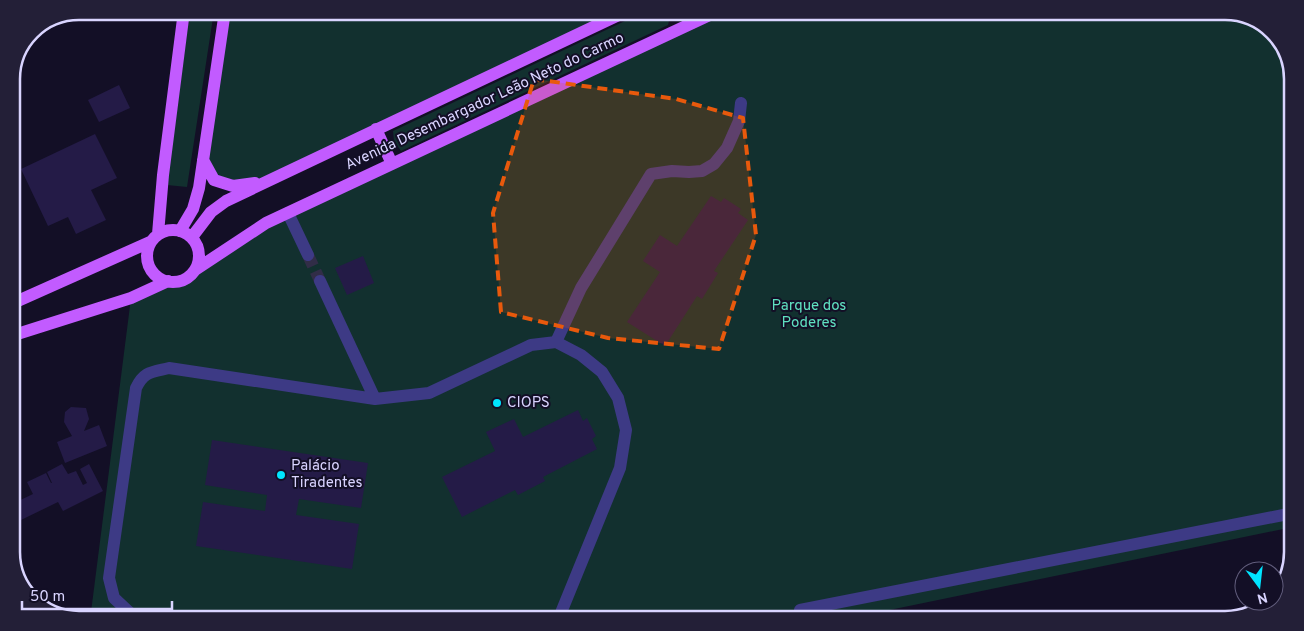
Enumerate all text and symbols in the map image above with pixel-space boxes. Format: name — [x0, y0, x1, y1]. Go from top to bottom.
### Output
street label: Avenida Desembargador Leão Neto do Carmo — [343, 29, 627, 175]
park label: Parque dos Poderes — [772, 297, 846, 333]
place label: CIOPS — [507, 394, 550, 413]
marker: CIOPS — [491, 397, 503, 409]
place label: Palácio Tiradentes — [291, 457, 363, 493]
marker: Palácio Tiradentes — [275, 469, 287, 481]
north arrow — [1234, 561, 1284, 611]
scale bar — [22, 578, 172, 610]
text: 50 m — [30, 588, 65, 607]
text: N — [1255, 588, 1269, 607]

